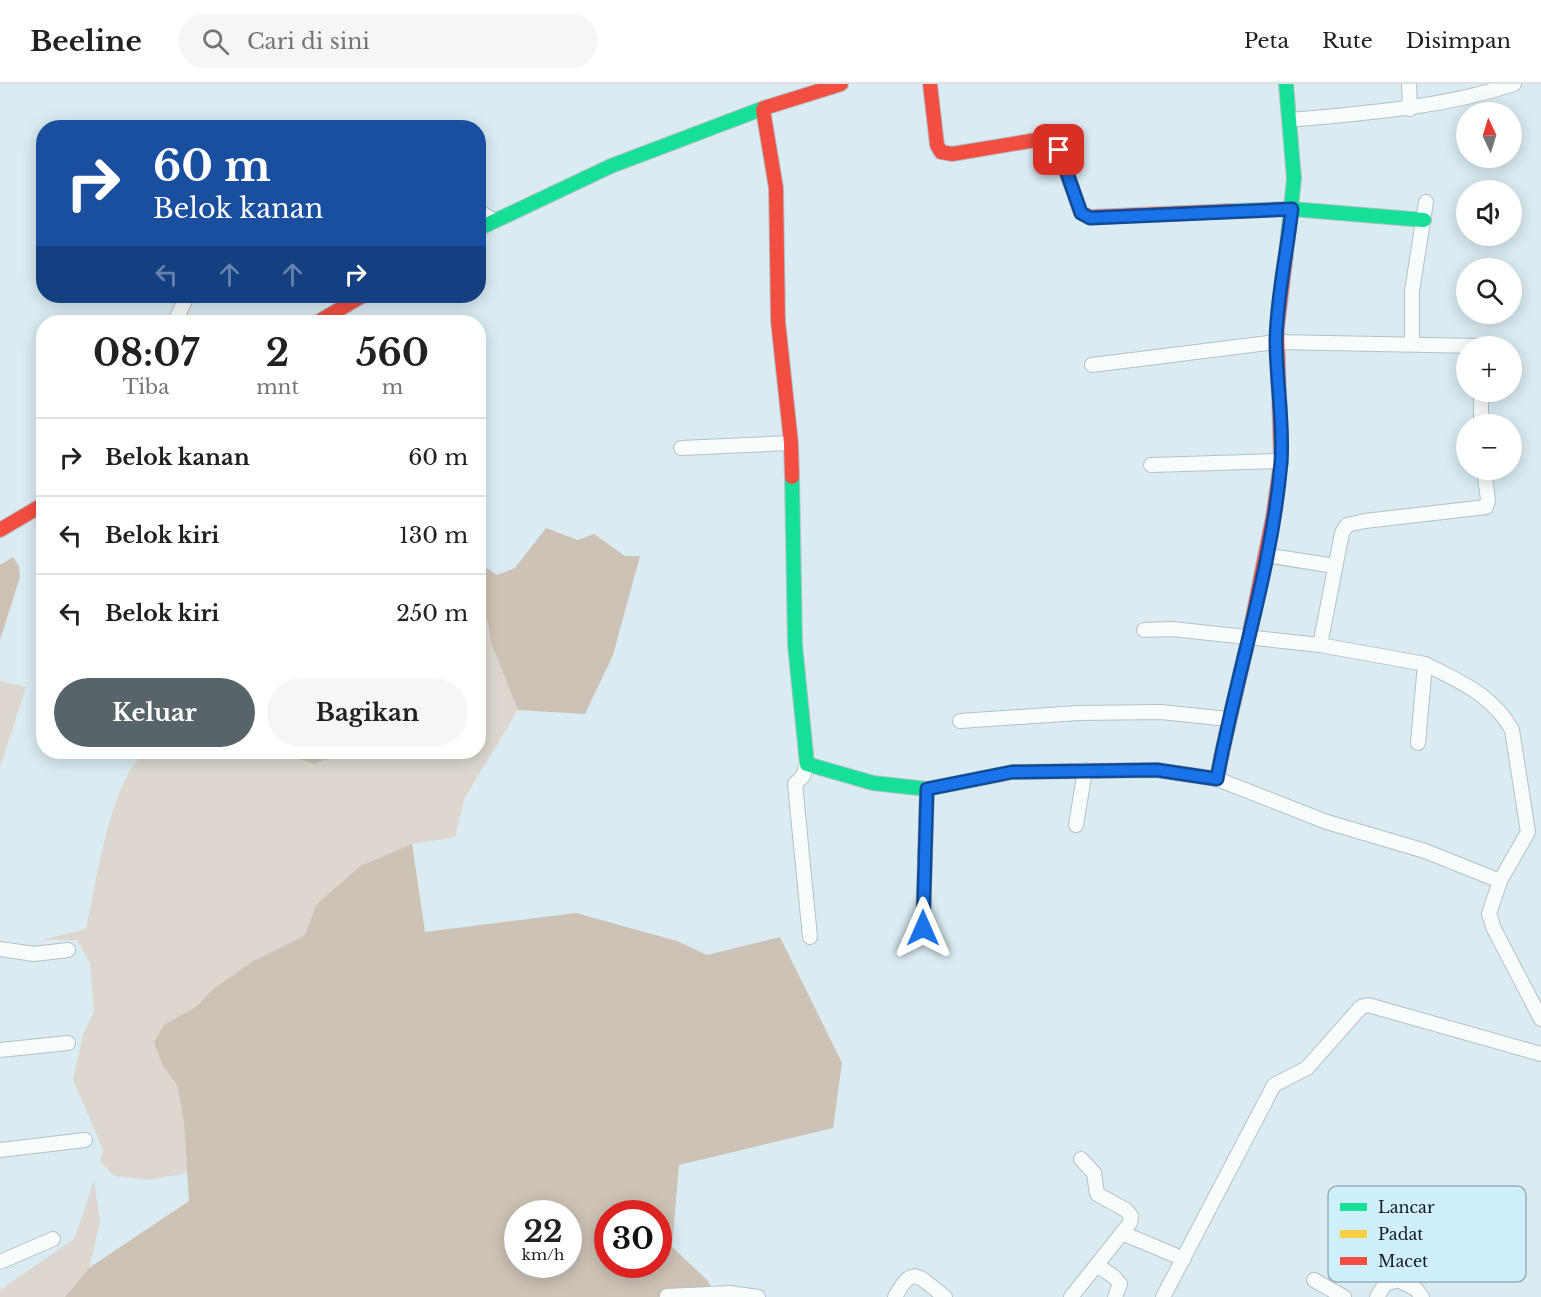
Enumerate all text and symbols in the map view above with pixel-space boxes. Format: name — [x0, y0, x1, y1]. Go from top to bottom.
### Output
search box — [178, 14, 598, 68]
text: Beeline — [30, 24, 142, 59]
icon: search — [199, 25, 232, 58]
text: Cari di sini — [247, 28, 370, 55]
text: Peta — [1244, 28, 1289, 54]
text: Rute — [1322, 28, 1373, 54]
text: Disimpan — [1406, 28, 1511, 54]
north arrow — [1456, 102, 1522, 168]
map controls — [1456, 102, 1522, 480]
pin — [1033, 124, 1084, 175]
icon: arrive — [1042, 133, 1075, 166]
text: 60 m — [153, 140, 271, 192]
icon: right — [54, 144, 132, 222]
button: sound — [1456, 180, 1522, 246]
text: Belok kanan — [153, 192, 323, 225]
icon: left — [150, 258, 183, 291]
icon: ahead — [213, 258, 246, 291]
icon: ahead — [276, 258, 309, 291]
icon: right — [339, 258, 372, 291]
button: search — [1456, 258, 1522, 324]
text: 08:07 — [93, 331, 199, 376]
text: 2 — [266, 331, 289, 376]
text: 560 — [356, 331, 429, 376]
button: + — [1456, 336, 1522, 402]
text: Tiba — [123, 375, 169, 399]
text: mnt — [256, 375, 299, 399]
text: m — [382, 375, 403, 399]
button: − — [1456, 414, 1522, 480]
icon: right — [54, 441, 87, 474]
text: Belok kanan — [105, 444, 250, 471]
text: 60 m — [408, 444, 468, 471]
icon: left — [54, 519, 87, 552]
text: Belok kiri — [105, 522, 219, 549]
text: 130 m — [399, 522, 468, 549]
icon: left — [54, 597, 87, 630]
text: Belok kiri — [105, 600, 219, 627]
text: 250 m — [396, 600, 468, 627]
button: Keluar — [54, 678, 255, 747]
button: Bagikan — [267, 678, 468, 747]
position arrow — [891, 896, 955, 960]
legend — [1328, 1186, 1526, 1282]
text: Lancar — [1378, 1197, 1435, 1217]
speed limit sign: 30 — [594, 1200, 672, 1278]
text: 22 — [523, 1213, 563, 1250]
text: Padat — [1378, 1224, 1423, 1244]
text: km/h — [522, 1245, 564, 1264]
text: Macet — [1378, 1251, 1428, 1271]

